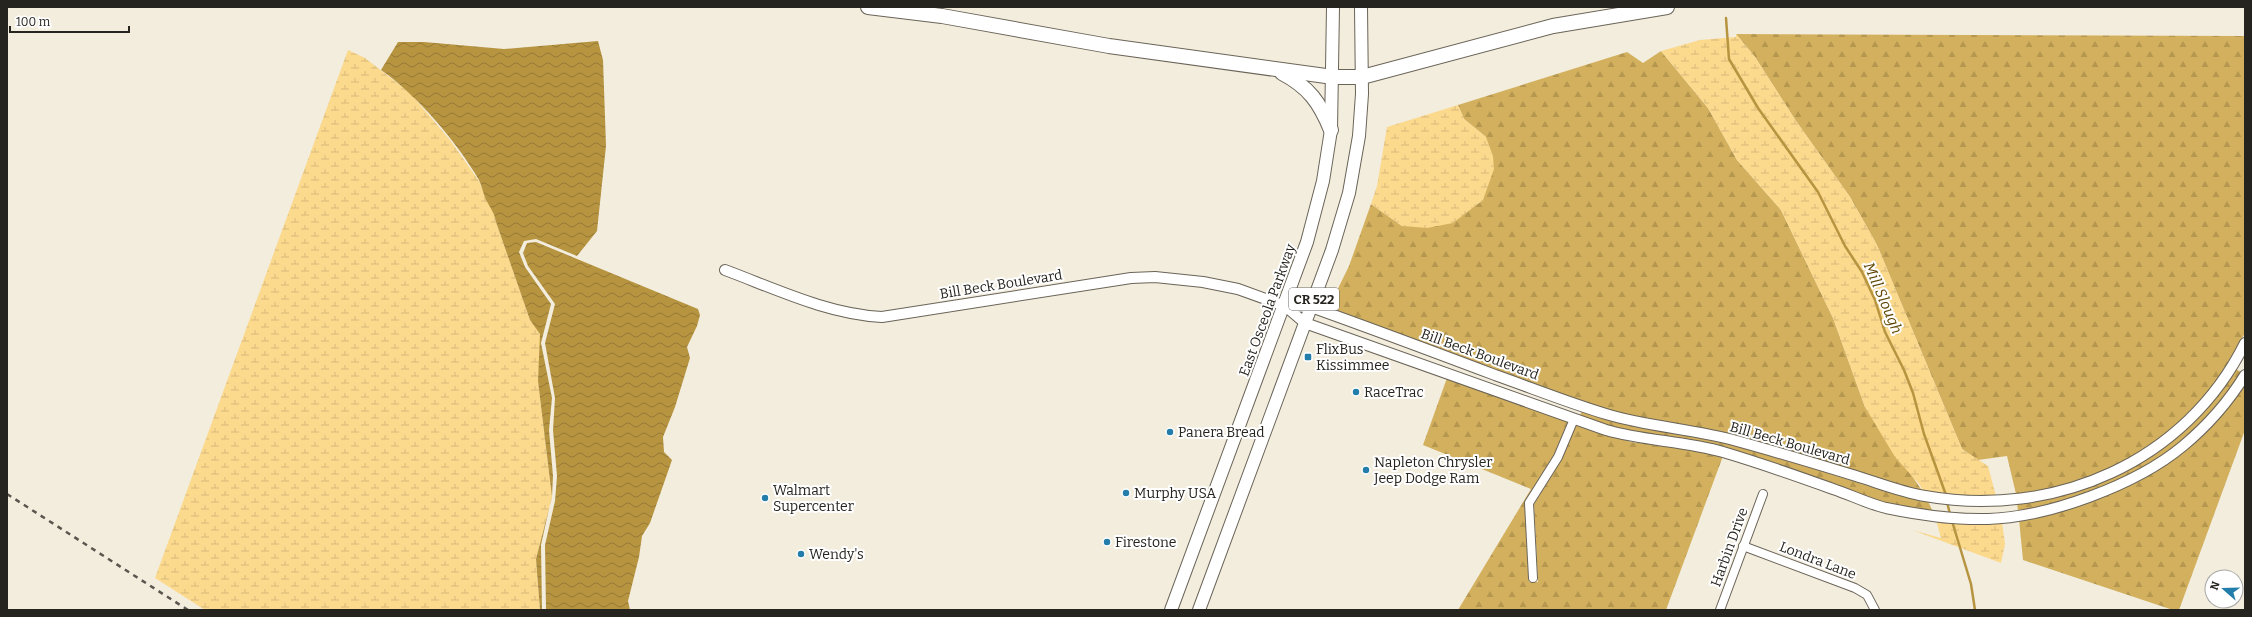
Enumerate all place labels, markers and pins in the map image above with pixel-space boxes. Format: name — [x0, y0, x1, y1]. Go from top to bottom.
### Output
place label: FlixBus Kissimmee — [1316, 341, 1389, 374]
marker: FlixBus Kissimmee — [1303, 352, 1313, 362]
place label: RaceTrac — [1364, 384, 1424, 401]
marker: RaceTrac — [1351, 387, 1361, 397]
place label: Panera Bread — [1178, 424, 1265, 441]
marker: Panera Bread — [1165, 427, 1175, 437]
place label: Napleton Chrysler Jeep Dodge Ram — [1373, 454, 1493, 487]
marker: Napleton Chrysler Jeep Dodge Ram — [1361, 465, 1371, 475]
place label: Walmart Supercenter — [773, 482, 854, 515]
place label: Murphy USA — [1134, 485, 1216, 502]
marker: Murphy USA — [1121, 488, 1131, 498]
marker: Walmart Supercenter — [760, 493, 770, 503]
place label: Firestone — [1115, 534, 1176, 551]
marker: Firestone — [1102, 537, 1112, 547]
place label: Wendy's — [809, 546, 864, 563]
marker: Wendy's — [796, 549, 806, 559]

